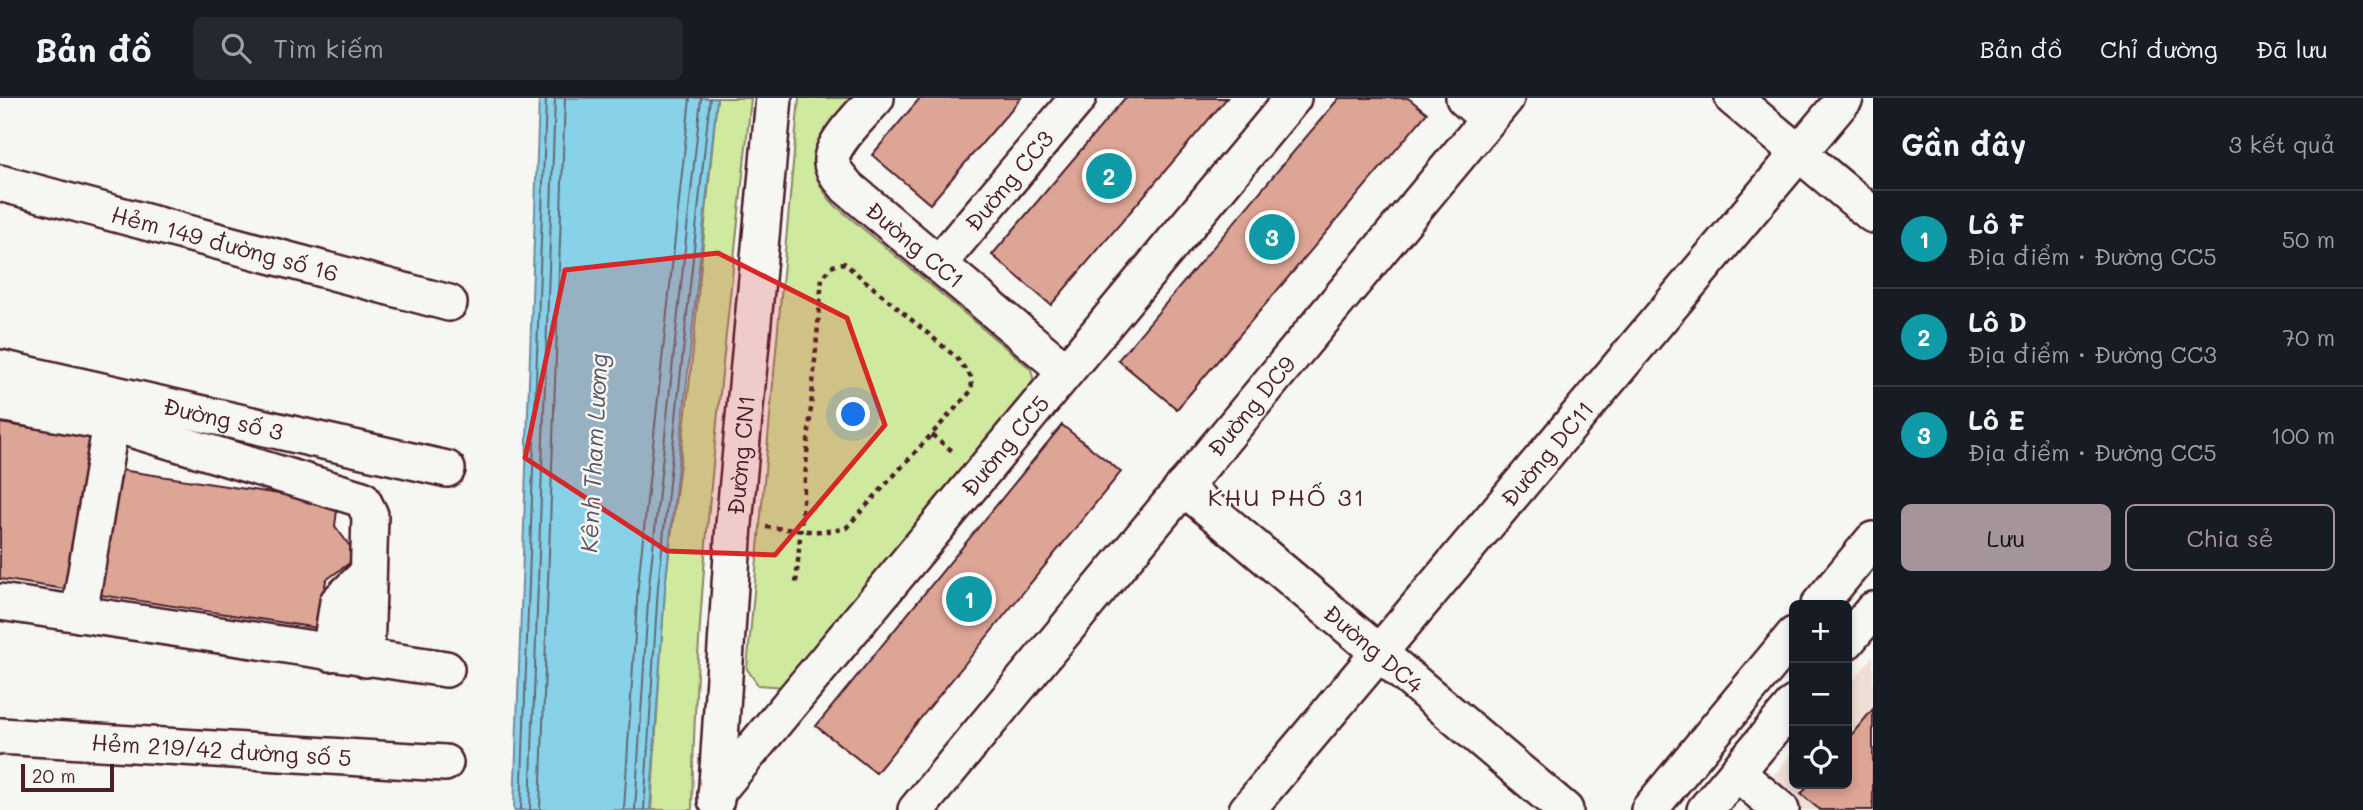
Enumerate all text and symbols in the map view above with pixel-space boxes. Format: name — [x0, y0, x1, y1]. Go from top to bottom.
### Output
search box — [193, 17, 683, 80]
text: Bản đồ — [35, 27, 151, 70]
icon: search — [217, 29, 255, 67]
text: Tìm kiếm — [273, 31, 384, 65]
text: Bản đồ — [1980, 33, 2062, 64]
text: Chỉ đường — [2100, 33, 2218, 64]
text: Đã lưu — [2256, 33, 2328, 64]
street label: Đường CC3 — [958, 124, 1060, 237]
text: Gần đây — [1901, 124, 2026, 164]
text: 3 kết quả — [2229, 129, 2335, 159]
pin: 2 — [1086, 150, 1132, 202]
street label: Đường CC1 — [860, 195, 971, 294]
street label: Hẻm 149 đường số 16 — [108, 198, 342, 288]
text: Lô F — [1968, 207, 2025, 241]
pin: 3 — [1249, 211, 1295, 263]
text: 1 — [1919, 224, 1929, 254]
text: 50 m — [2282, 224, 2335, 254]
text: Địa điểm · Đường CC5 — [1968, 241, 2217, 271]
text: Lô D — [1968, 305, 2027, 339]
text: 2 — [1918, 322, 1930, 352]
text: 70 m — [2282, 322, 2335, 352]
text: Địa điểm · Đường CC3 — [1968, 339, 2217, 369]
street label: Đường DC9 — [1200, 349, 1301, 462]
water label: Kênh Tham Lương — [572, 352, 614, 554]
street label: Đường CC5 — [954, 388, 1055, 502]
street label: Đường số 3 — [161, 390, 286, 447]
street label: Đường CN1 — [720, 394, 761, 516]
street label: Đường DC11 — [1494, 394, 1600, 512]
your location — [836, 397, 870, 431]
text: Lô E — [1968, 403, 2025, 437]
text: 3 — [1917, 420, 1931, 450]
text: 100 m — [2271, 420, 2335, 450]
text: Địa điểm · Đường CC5 — [1968, 437, 2217, 467]
district label: KHU PHỐ 31 — [1208, 481, 1366, 512]
button: Lưu — [1901, 504, 2111, 571]
button: Chia sẻ — [2125, 504, 2335, 571]
pin: 1 — [946, 573, 992, 625]
street label: Đường DC4 — [1318, 598, 1431, 700]
map controls — [1789, 600, 1852, 789]
button: + — [1789, 600, 1852, 663]
button: − — [1789, 663, 1852, 726]
button: locate — [1789, 726, 1852, 789]
street label: Hẻm 219/42 đường số 5 — [91, 727, 353, 772]
scale bar — [21, 761, 114, 793]
text: 20 m — [32, 763, 76, 788]

